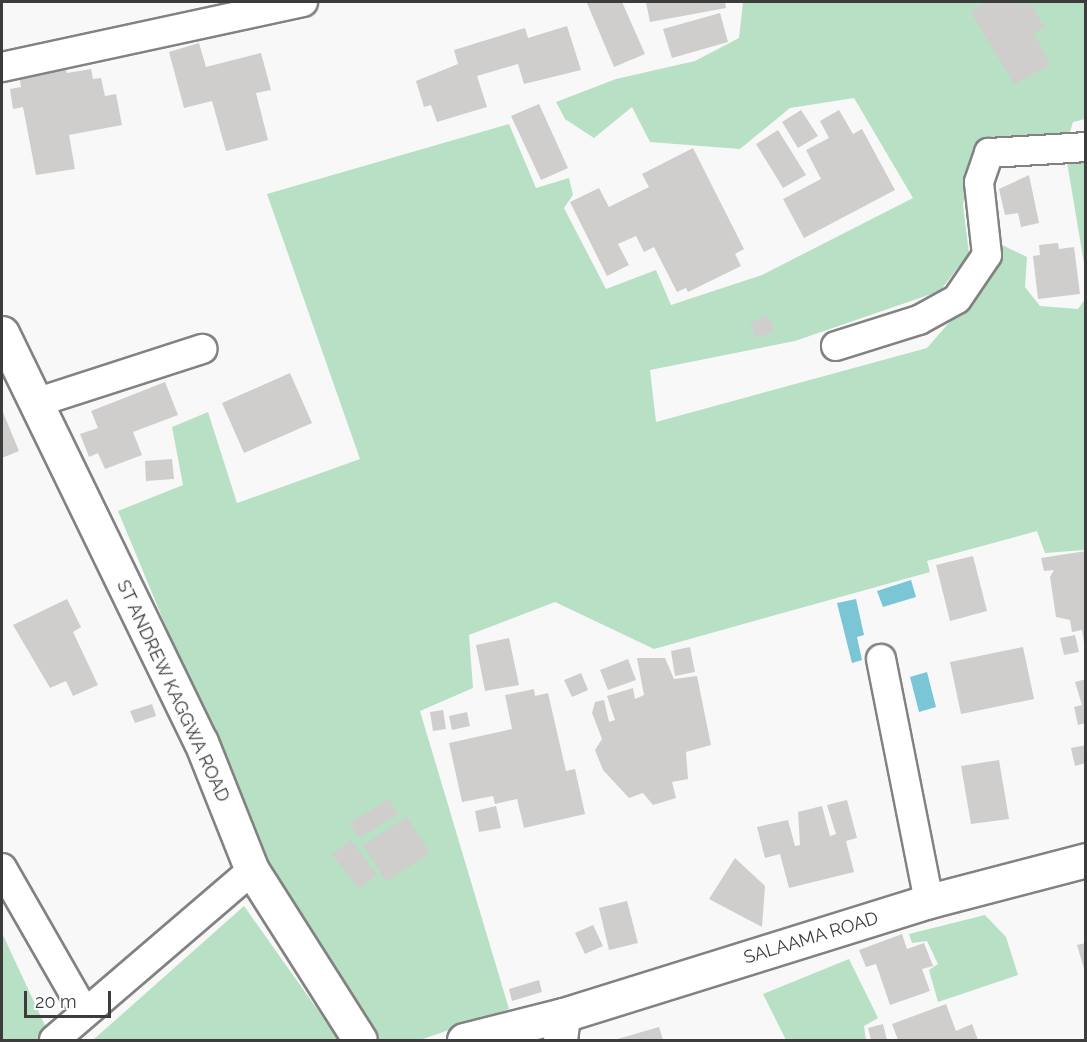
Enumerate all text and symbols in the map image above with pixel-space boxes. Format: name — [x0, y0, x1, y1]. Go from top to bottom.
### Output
street label: ST ANDREW KAGGWA ROAD — [112, 576, 234, 806]
street label: SALAAMA ROAD — [741, 907, 881, 969]
scale bar — [27, 979, 114, 1017]
text: 20 m — [35, 991, 77, 1012]

